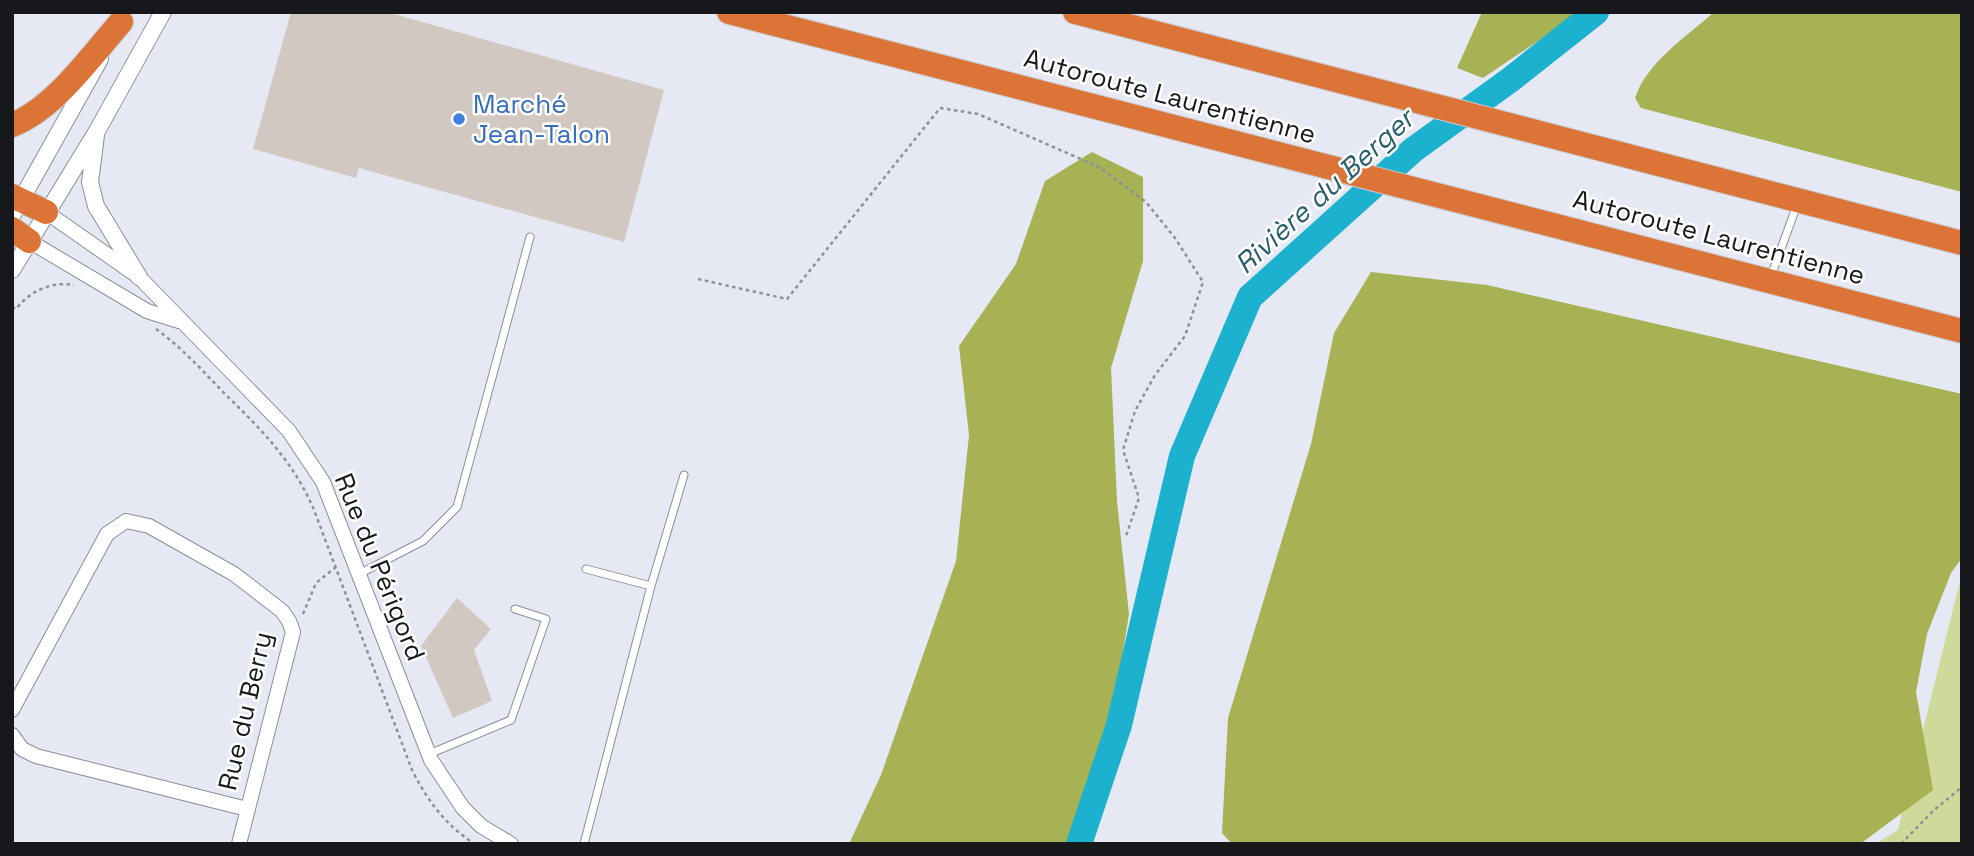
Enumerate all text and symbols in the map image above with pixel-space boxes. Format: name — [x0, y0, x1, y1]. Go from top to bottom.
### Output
street label: Autoroute Laurentienne — [1020, 41, 1320, 151]
place label: Marché Jean-Talon — [473, 87, 610, 151]
water label: Rivière du Berger — [1227, 99, 1424, 281]
marker: Marché Jean-Talon — [451, 111, 467, 127]
street label: Autoroute Laurentienne — [1569, 182, 1869, 292]
street label: Rue du Périgord — [327, 468, 433, 666]
street label: Rue du Berry — [210, 628, 280, 794]

